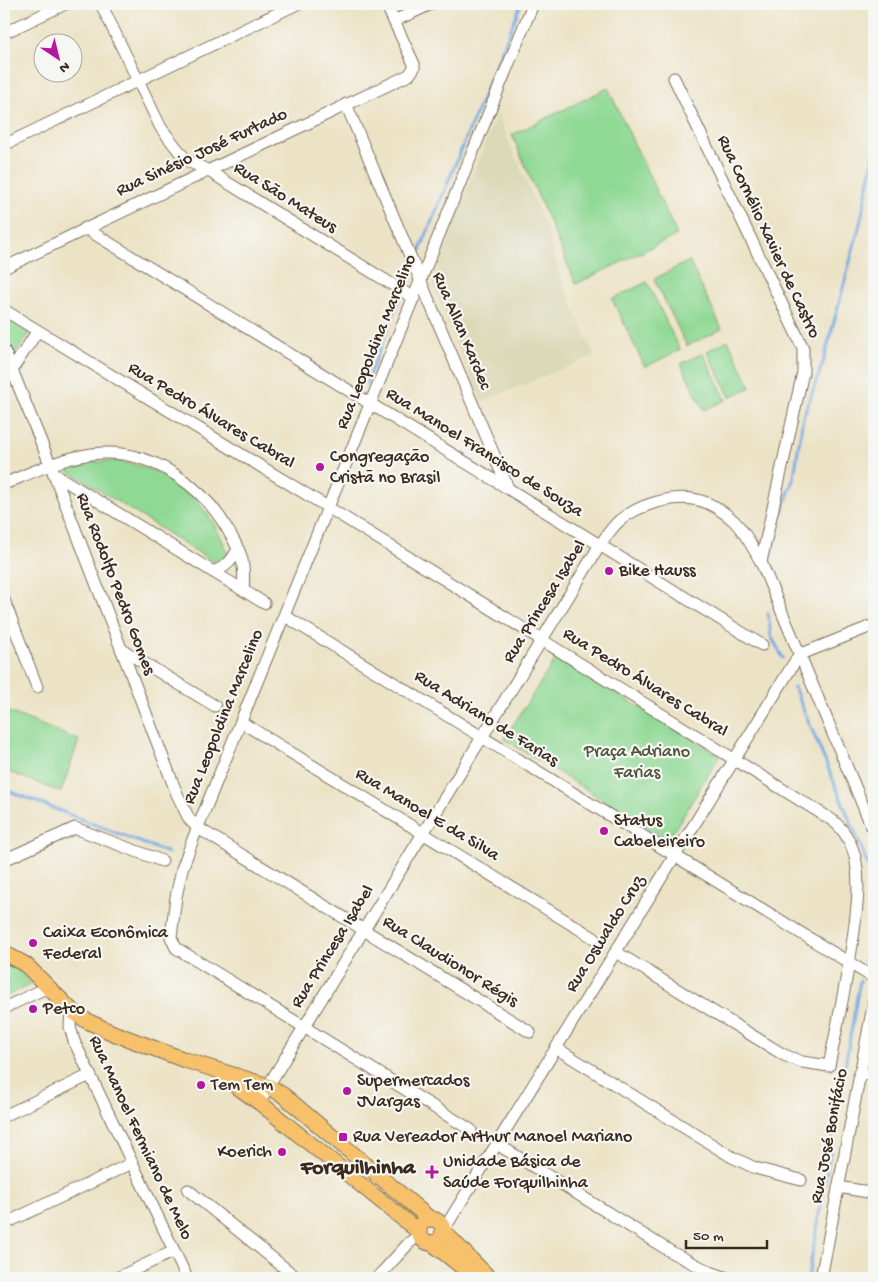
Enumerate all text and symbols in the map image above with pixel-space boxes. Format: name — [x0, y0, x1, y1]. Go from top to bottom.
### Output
north arrow — [32, 32, 82, 82]
text: N — [55, 57, 73, 76]
street label: Rua Sinésio José Furtado — [113, 104, 291, 202]
street label: Rua Cornélio Xavier de Castro — [712, 132, 824, 342]
street label: Rua São Mateus — [229, 158, 342, 239]
street label: Rua Leopoldina Marcelino — [332, 251, 422, 433]
street label: Rua Allan Kardec — [427, 269, 496, 394]
street label: Rua Pedro Álvares Cabral — [124, 357, 299, 474]
street label: Rua Manoel Francisco de Souza — [381, 383, 587, 523]
place label: Congregação Cristã no Brasil — [330, 447, 441, 489]
marker: Congregação Cristã no Brasil — [314, 461, 326, 473]
street label: Rua Rodolfo Pedro Gomes — [71, 490, 160, 679]
street label: Rua Princesa Isabel — [499, 537, 591, 667]
place label: Bike Hauss — [618, 561, 697, 582]
marker: Bike Hauss — [603, 565, 615, 577]
street label: Rua Pedro Álvares Cabral — [559, 623, 732, 742]
street label: Rua Leopoldina Marcelino — [179, 626, 269, 808]
street label: Rua Adriano de Farias — [410, 666, 563, 773]
park label: Praça Adriano Farias — [583, 742, 690, 784]
street label: Rua Manoel E da Silva — [351, 764, 504, 867]
place label: Status Cabeleireiro — [614, 811, 705, 853]
marker: Status Cabeleireiro — [598, 825, 610, 837]
street label: Rua Oswaldo Cruz — [562, 871, 651, 996]
street label: Rua Princesa Isabel — [287, 882, 379, 1012]
street label: Rua Claudionor Régis — [378, 912, 523, 1013]
place label: Caixa Econômica Federal — [42, 923, 169, 965]
marker: Caixa Econômica Federal — [27, 937, 39, 949]
place label: Petco — [42, 999, 85, 1020]
marker: Petco — [27, 1003, 39, 1015]
street label: Rua Manoel Fermiano de Melo — [83, 1033, 197, 1243]
street label: Rua José Bonifácio — [807, 1067, 853, 1205]
place label: Supermercados JVargas — [357, 1071, 471, 1113]
place label: Tem Tem — [210, 1075, 273, 1096]
marker: Tem Tem — [195, 1079, 207, 1091]
marker: Supermercados JVargas — [341, 1085, 353, 1097]
place label: Rua Vereador Arthur Manoel Mariano — [353, 1127, 632, 1148]
marker: Rua Vereador Arthur Manoel Mariano — [337, 1131, 349, 1143]
place label: Koerich — [217, 1142, 272, 1163]
marker: Koerich — [276, 1146, 288, 1158]
place label: Unidade Básica de Saúde Forquilhinha — [443, 1152, 589, 1194]
district label: Forquilhinha — [300, 1156, 417, 1182]
marker: Unidade Básica de Saúde Forquilhinha — [425, 1165, 439, 1179]
scale bar — [686, 1217, 767, 1249]
text: 50 m — [693, 1228, 724, 1246]

